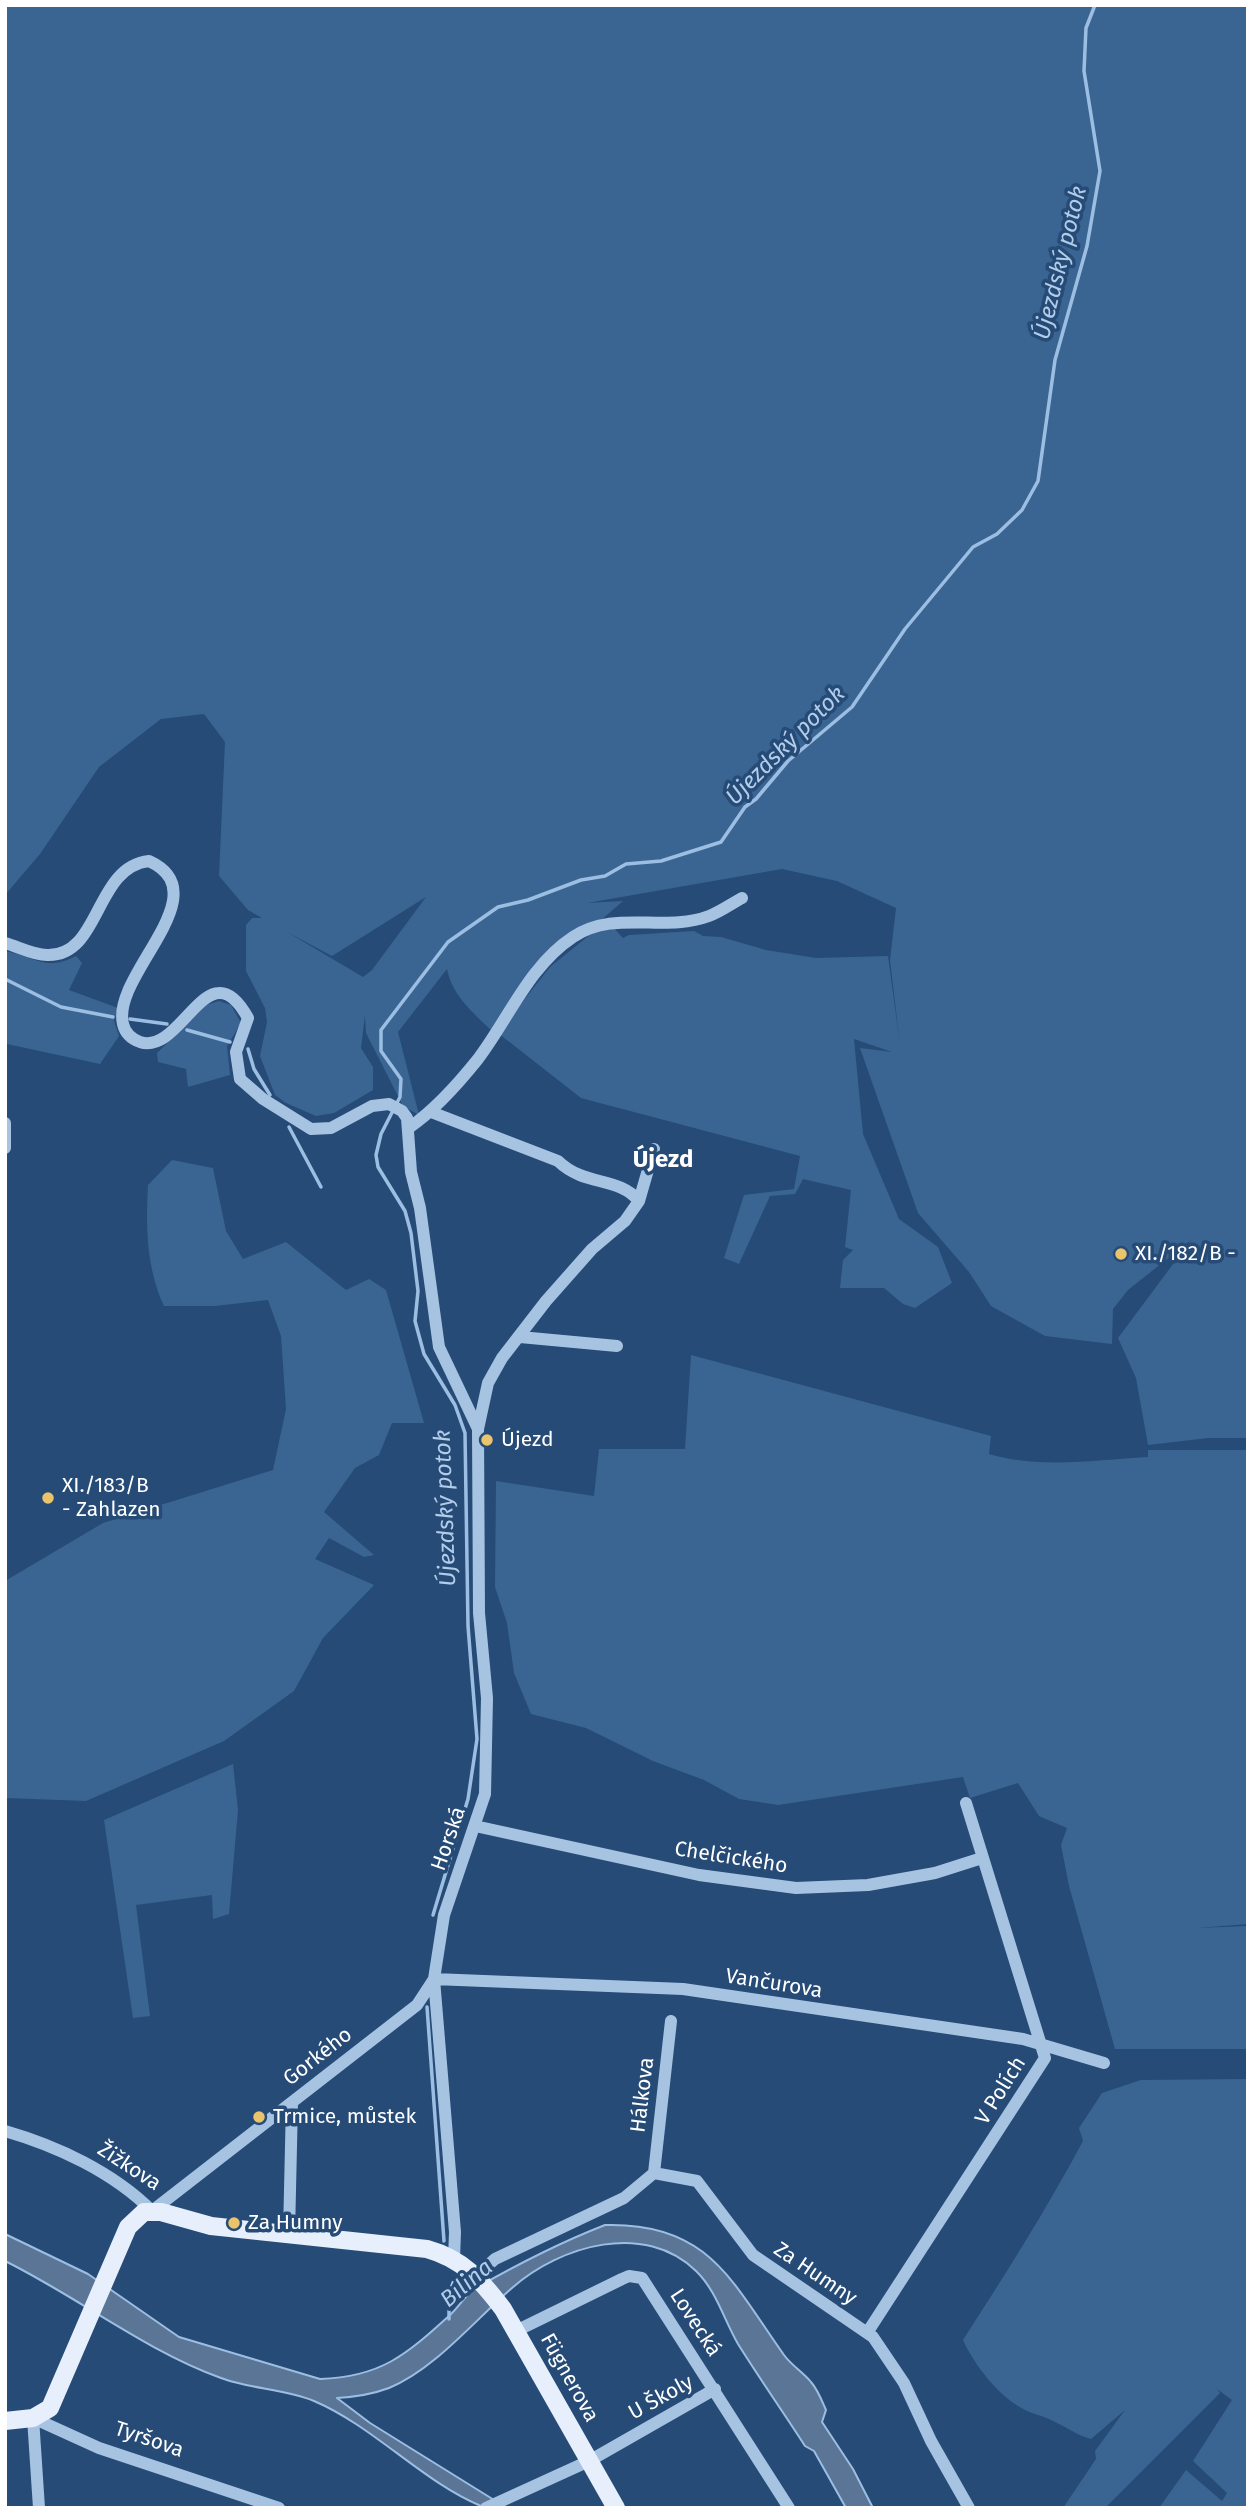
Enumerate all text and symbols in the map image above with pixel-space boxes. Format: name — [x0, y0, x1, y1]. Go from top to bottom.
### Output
water label: Újezdský potok — [1029, 184, 1093, 342]
water label: Újezdský potok — [721, 681, 851, 811]
district label: Újezd — [633, 1146, 693, 1174]
place label: XI./182/B - — [1135, 1241, 1236, 1267]
marker: XI./182/B - — [1113, 1246, 1129, 1262]
place label: Újezd — [501, 1427, 554, 1453]
water label: Újezdský potok — [429, 1429, 463, 1587]
marker: Újezd — [479, 1432, 495, 1448]
place label: XI./183/B - Zahlazen — [62, 1473, 161, 1523]
marker: XI./183/B - Zahlazen — [40, 1490, 56, 1506]
street label: Horská — [426, 1804, 472, 1874]
street label: Chelčického — [673, 1837, 789, 1879]
street label: Vančurova — [724, 1964, 824, 2004]
street label: Gorkého — [279, 2022, 357, 2092]
street label: V Polích — [970, 2052, 1032, 2130]
street label: Hálkova — [626, 2056, 660, 2134]
place label: Trmice, můstek — [273, 2104, 416, 2130]
marker: Trmice, můstek — [251, 2109, 267, 2125]
street label: Žižkova — [93, 2137, 165, 2197]
place label: Za Humny — [248, 2210, 343, 2236]
marker: Za Humny — [226, 2215, 242, 2231]
street label: Za Humny — [769, 2237, 861, 2311]
water label: Bílina — [435, 2254, 499, 2314]
street label: Lovecká — [664, 2284, 726, 2362]
street label: Fügnerova — [534, 2329, 604, 2427]
street label: U Školy — [624, 2370, 698, 2426]
street label: Tyršova — [111, 2416, 187, 2464]

